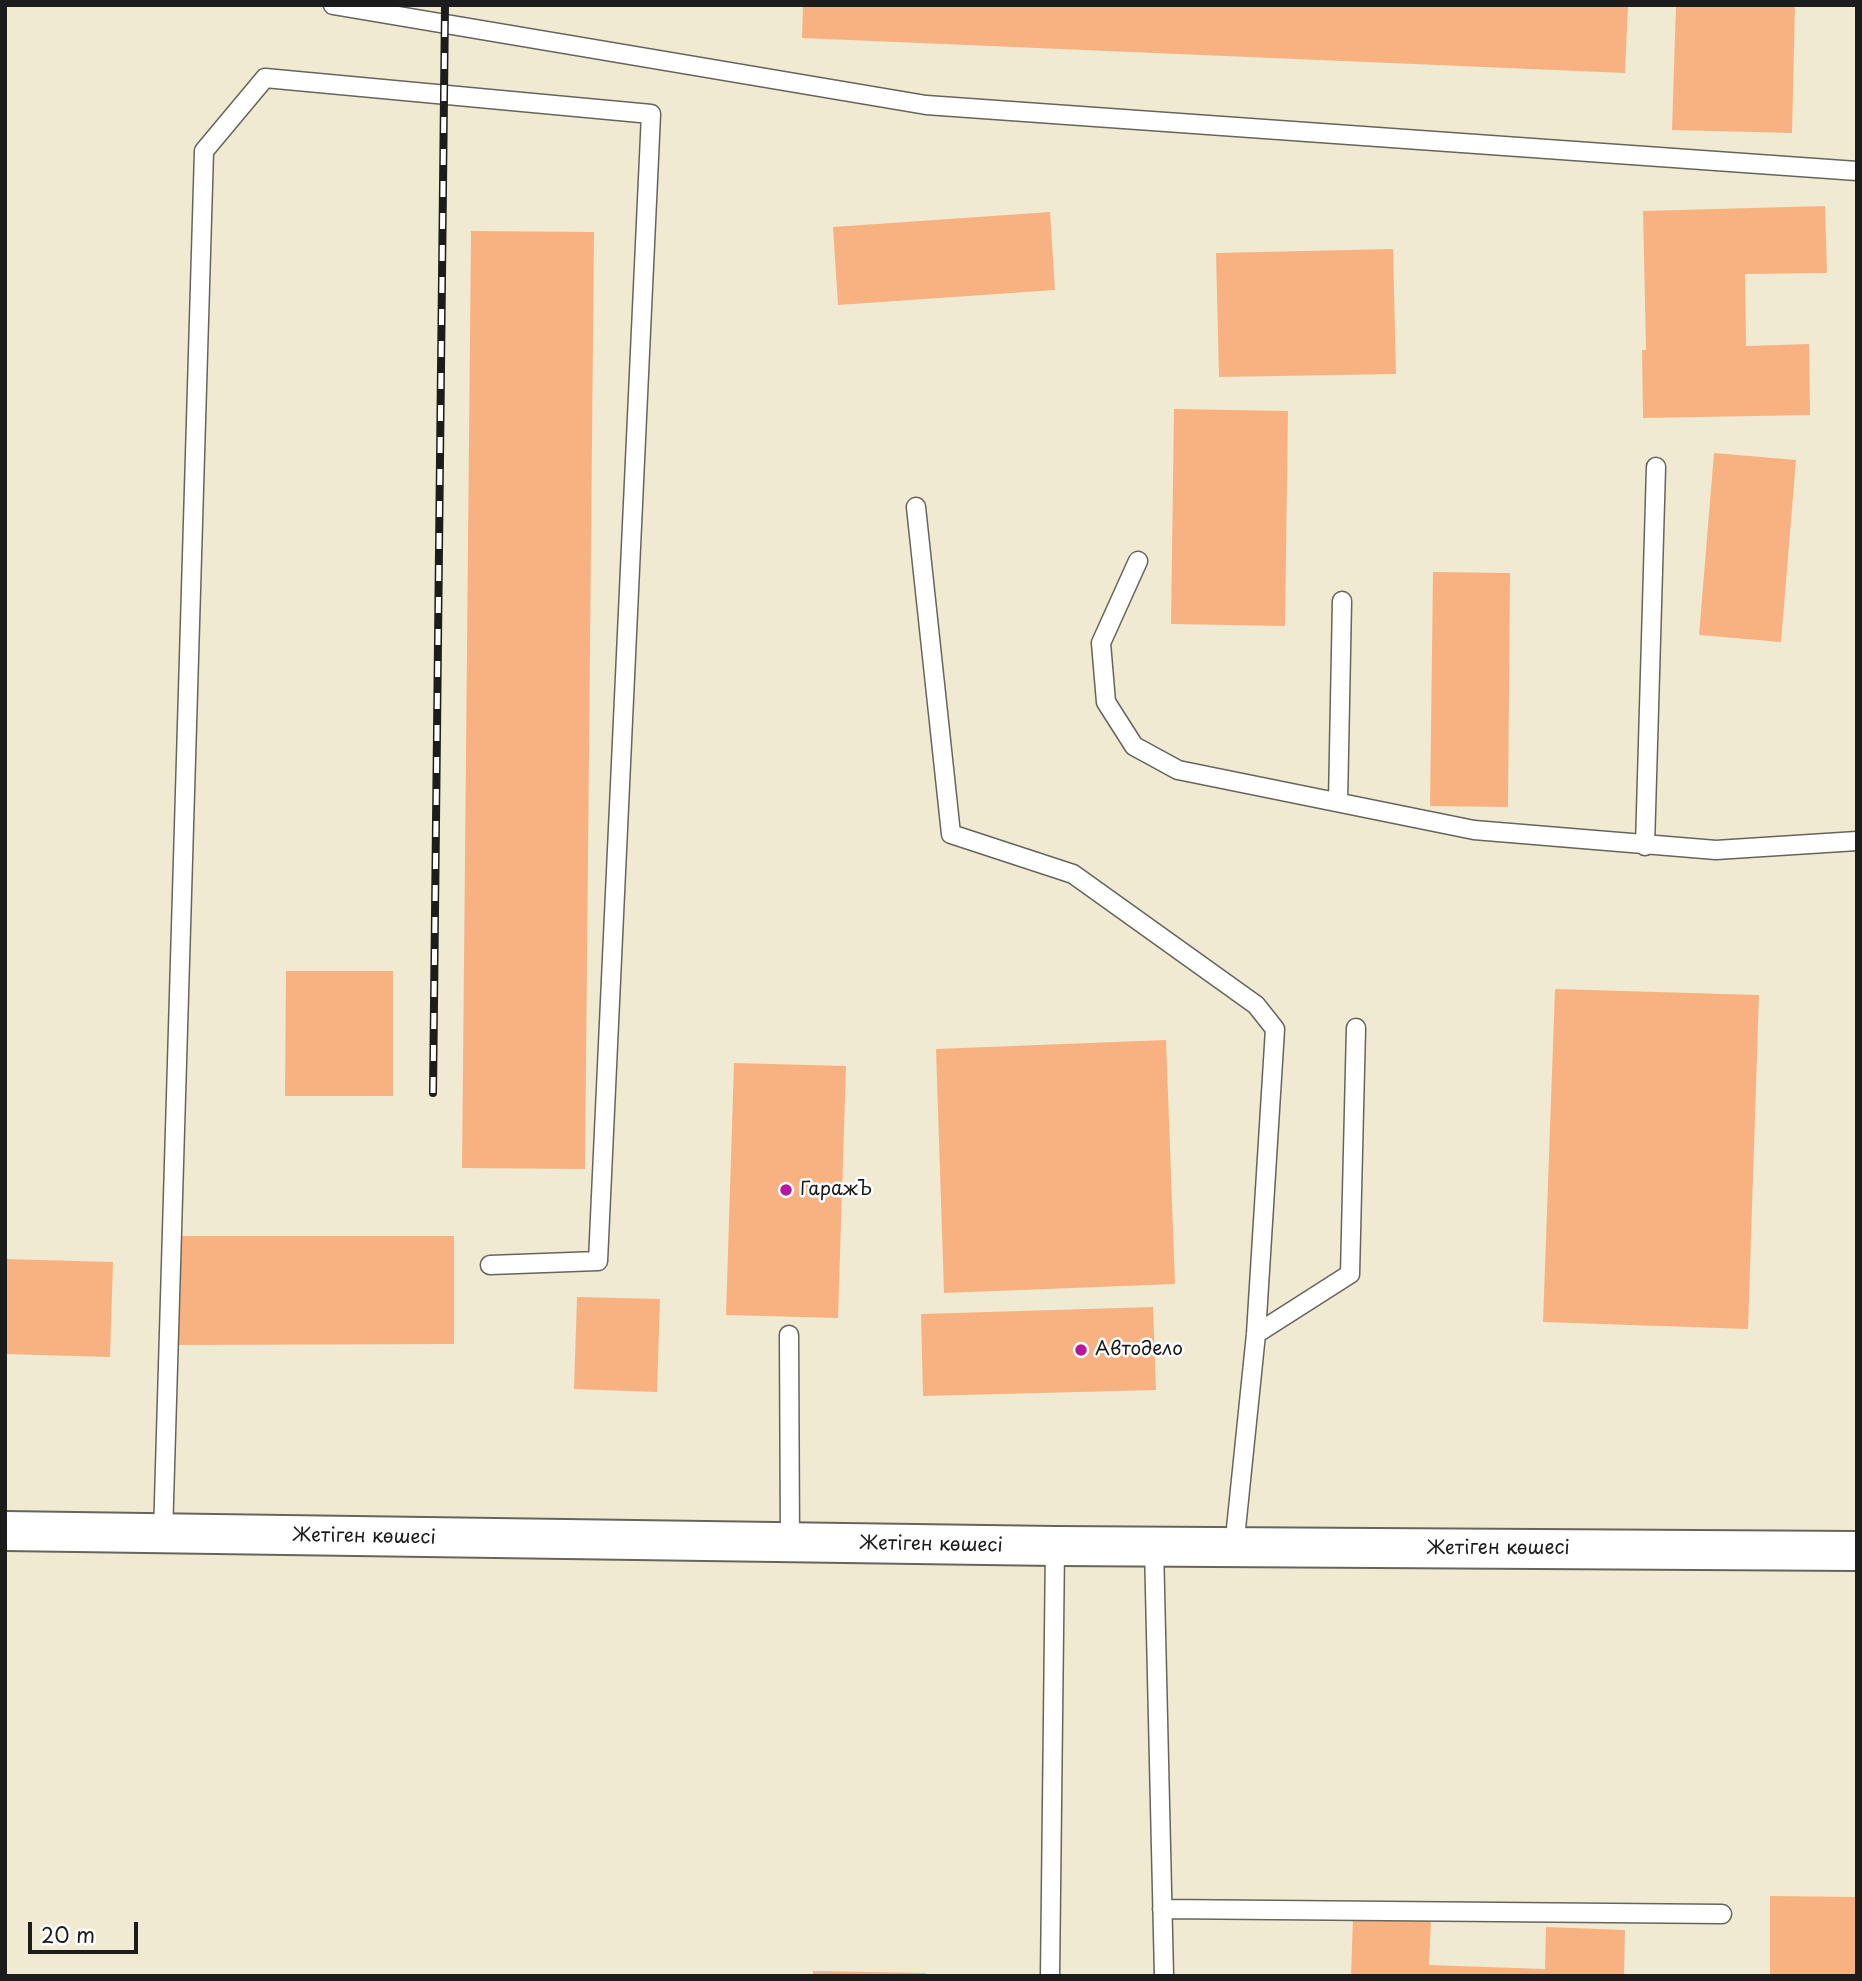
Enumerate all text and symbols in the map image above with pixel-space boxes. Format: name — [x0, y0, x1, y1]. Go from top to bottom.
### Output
place label: ГаражЪ — [800, 1179, 872, 1201]
marker: ГаражЪ — [778, 1182, 794, 1198]
place label: Автодело — [1095, 1339, 1183, 1361]
marker: Автодело — [1073, 1342, 1089, 1358]
street label: Жетіген көшесі — [292, 1524, 436, 1550]
street label: Жетіген көшесі — [859, 1532, 1003, 1558]
street label: Жетіген көшесі — [1426, 1538, 1570, 1560]
scale bar — [32, 1908, 142, 1952]
text: 20 m — [41, 1918, 95, 1950]

